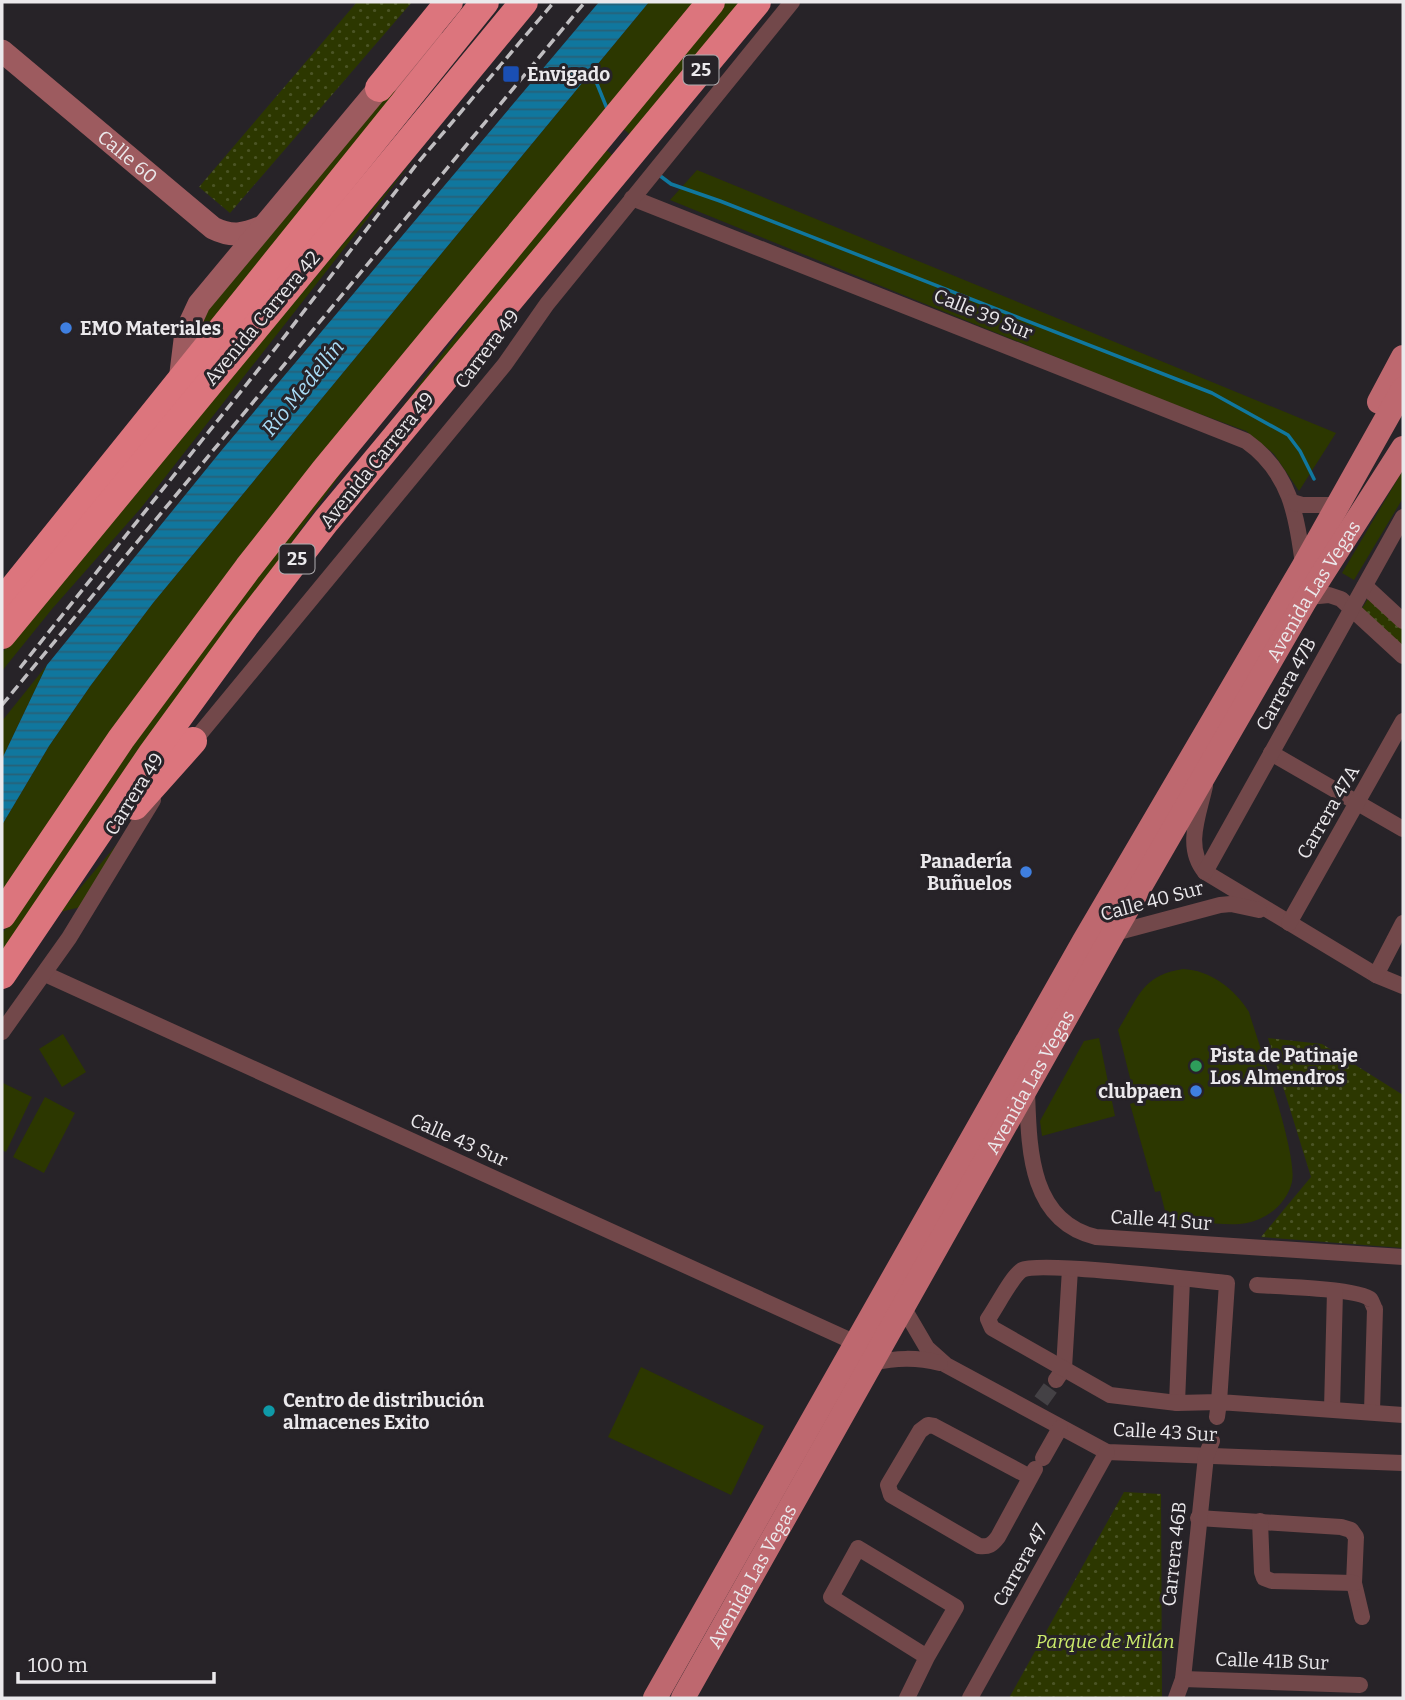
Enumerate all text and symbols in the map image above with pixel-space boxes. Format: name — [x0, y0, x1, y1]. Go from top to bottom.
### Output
road number: 25 — [684, 56, 718, 84]
place label: Envigado — [527, 63, 610, 86]
marker: Envigado — [501, 64, 521, 84]
street label: Calle 60 — [93, 125, 162, 188]
street label: Avenida Carrera 42 — [199, 246, 325, 390]
street label: Calle 39 Sur — [930, 284, 1036, 344]
street label: Carrera 49 — [450, 305, 524, 393]
place label: EMO Materiales — [80, 317, 221, 340]
marker: EMO Materiales — [58, 320, 74, 336]
water label: Río Medellín — [256, 335, 350, 441]
street label: Avenida Carrera 49 — [315, 387, 439, 533]
street label: Avenida Las Vegas — [1261, 516, 1365, 665]
road number: 25 — [280, 544, 314, 574]
street label: Carrera 47B — [1251, 633, 1321, 735]
street label: Carrera 49 — [100, 748, 168, 840]
street label: Carrera 47A — [1292, 761, 1364, 863]
place label: Panadería Buñuelos — [920, 850, 1012, 895]
marker: Panadería Buñuelos — [1018, 864, 1034, 880]
street label: Calle 40 Sur — [1098, 876, 1207, 926]
street label: Avenida Las Vegas — [980, 1006, 1079, 1158]
place label: Pista de Patinaje Los Almendros — [1210, 1044, 1358, 1089]
marker: Pista de Patinaje Los Almendros — [1188, 1058, 1204, 1074]
place label: clubpaen — [1098, 1080, 1183, 1103]
marker: clubpaen — [1188, 1083, 1204, 1099]
street label: Calle 43 Sur — [407, 1108, 512, 1172]
street label: Calle 41 Sur — [1110, 1205, 1213, 1235]
place label: Centro de distribución almacenes Exito — [283, 1389, 485, 1434]
marker: Centro de distribución almacenes Exito — [261, 1403, 277, 1419]
street label: Calle 43 Sur — [1112, 1418, 1218, 1446]
street label: Avenida Las Vegas — [702, 1500, 801, 1652]
street label: Carrera 46B — [1157, 1500, 1191, 1608]
street label: Carrera 47 — [988, 1519, 1052, 1610]
park label: Parque de Milán — [1036, 1630, 1174, 1653]
scale bar — [18, 1640, 214, 1684]
street label: Calle 41B Sur — [1215, 1648, 1330, 1674]
text: 100 m — [28, 1652, 88, 1678]

